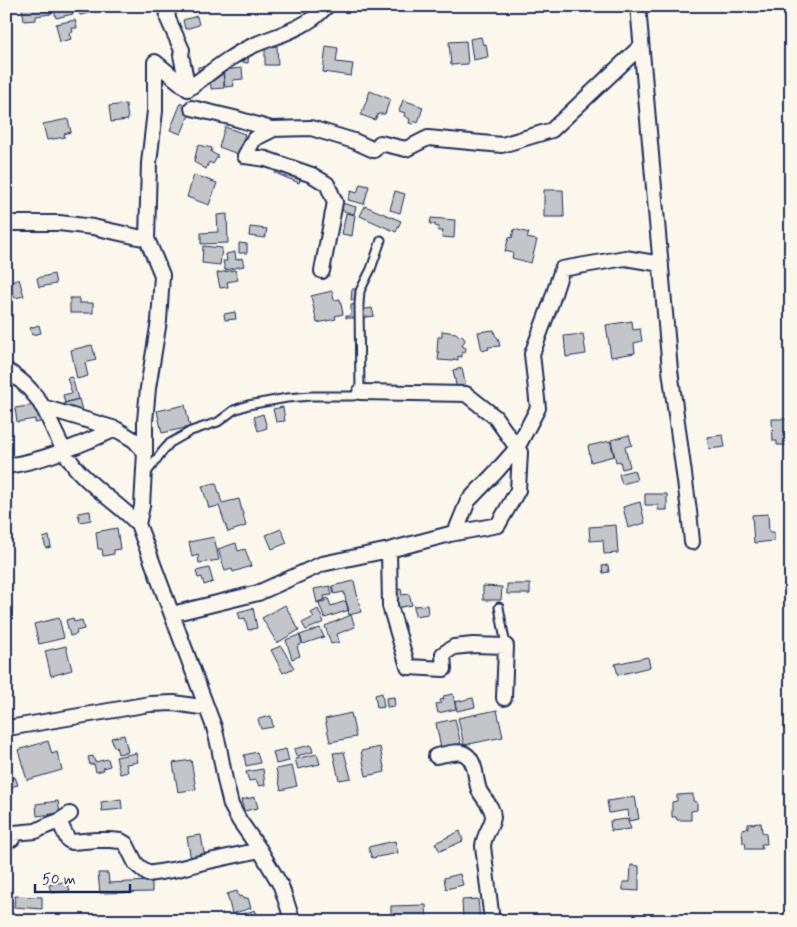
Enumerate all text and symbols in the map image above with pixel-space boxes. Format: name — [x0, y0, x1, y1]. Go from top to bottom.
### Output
scale bar — [35, 862, 130, 894]
text: 50 m — [42, 870, 76, 890]

